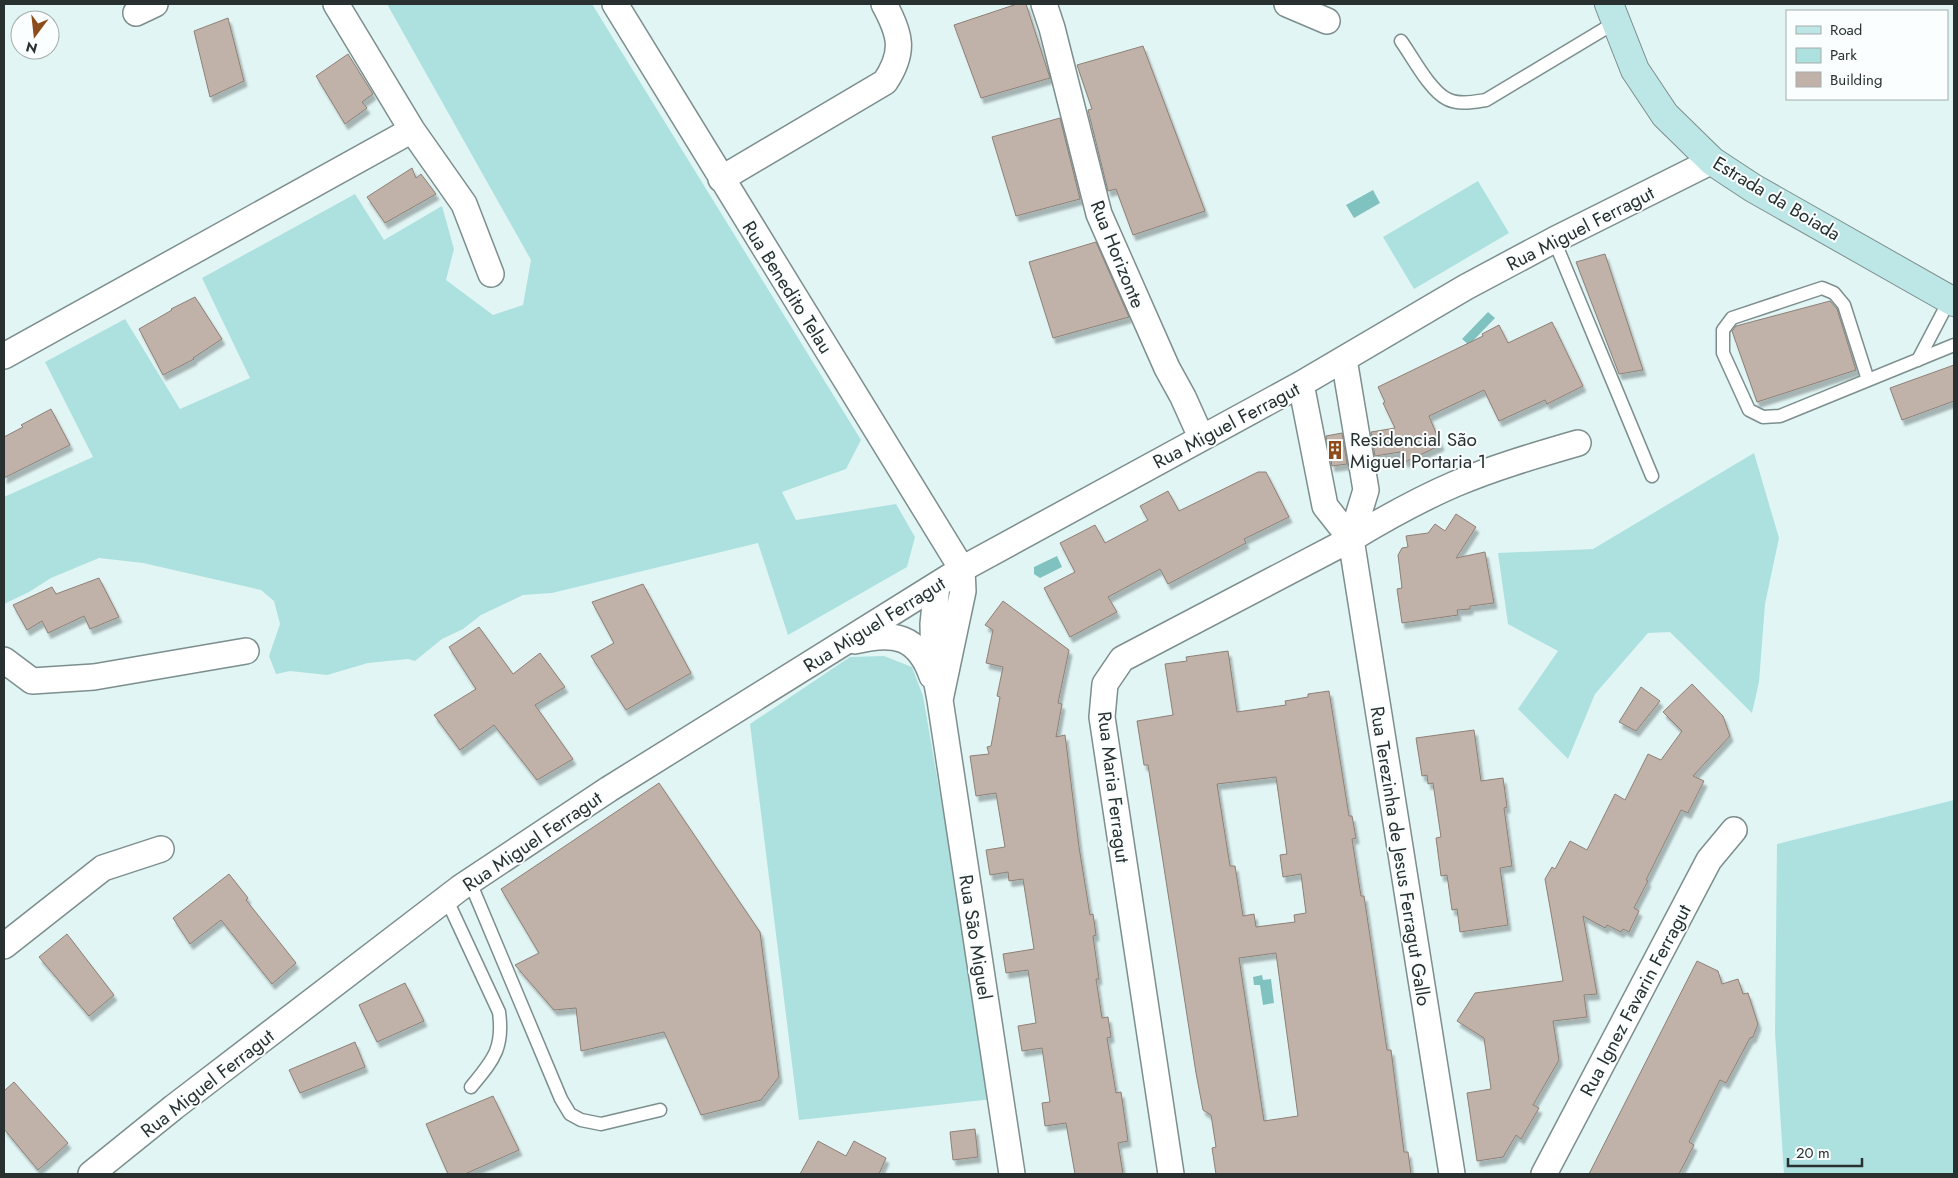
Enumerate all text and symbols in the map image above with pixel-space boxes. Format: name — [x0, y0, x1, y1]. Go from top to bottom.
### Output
north arrow — [10, 10, 60, 60]
legend — [1786, 10, 1948, 100]
text: Road — [1830, 19, 1862, 41]
text: N — [24, 36, 40, 59]
text: Park — [1830, 44, 1857, 66]
text: Building — [1830, 69, 1882, 91]
street label: Estrada da Boiada — [1708, 150, 1846, 247]
street label: Rua Miguel Ferragut — [1502, 179, 1659, 277]
street label: Rua Horizonte — [1084, 196, 1151, 312]
street label: Rua Benedito Telau — [736, 216, 839, 359]
street label: Rua Miguel Ferragut — [1148, 375, 1305, 476]
place label: Residencial São Miguel Portaria 1 — [1350, 426, 1486, 475]
building icon: Residencial São Miguel Portaria 1 — [1324, 439, 1346, 461]
street label: Rua Miguel Ferragut — [798, 570, 951, 679]
street label: Rua Terezinha de Jesus Ferragut Gallo — [1363, 704, 1438, 1008]
street label: Rua Maria Ferragut — [1091, 710, 1136, 865]
street label: Rua Miguel Ferragut — [457, 784, 608, 898]
street label: Rua São Miguel — [952, 873, 999, 1002]
street label: Rua Ignez Favarin Ferragut — [1573, 899, 1698, 1101]
street label: Rua Miguel Ferragut — [135, 1022, 280, 1144]
scale bar — [1788, 1136, 1862, 1168]
text: 20 m — [1796, 1142, 1830, 1164]

